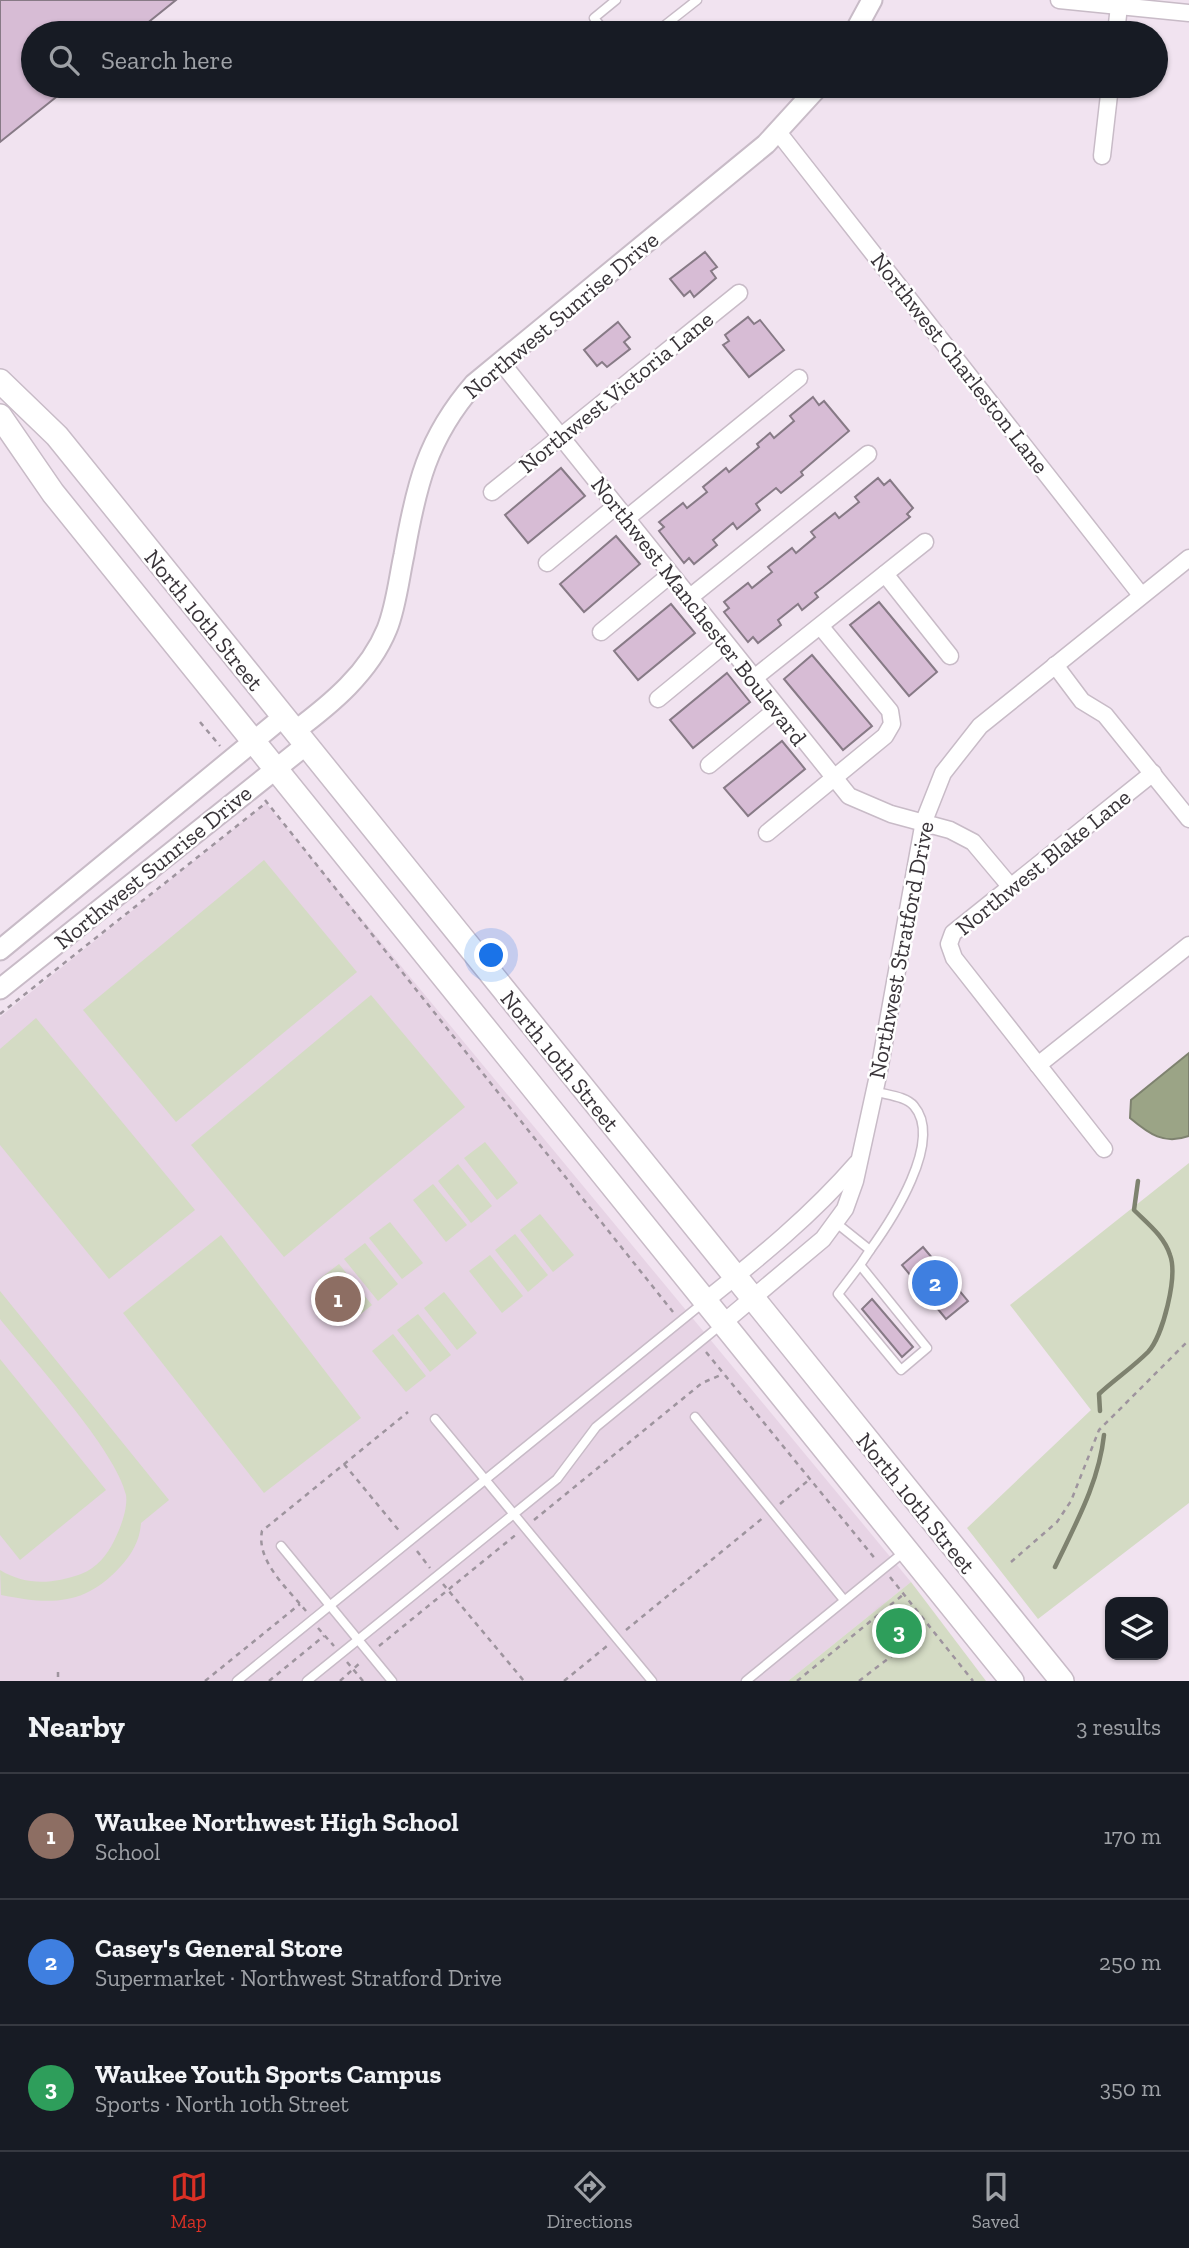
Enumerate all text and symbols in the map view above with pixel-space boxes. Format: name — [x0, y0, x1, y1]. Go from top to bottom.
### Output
search box — [21, 21, 1168, 98]
icon: search — [45, 41, 83, 79]
text: Search here — [101, 44, 233, 76]
street label: Northwest Sunrise Drive — [458, 225, 664, 405]
street label: Northwest Charleston Lane — [865, 247, 1055, 479]
street label: Northwest Victoria Lane — [513, 305, 719, 479]
street label: Northwest Manchester Boulevard — [585, 471, 813, 751]
street label: North 10th Street — [139, 544, 270, 697]
street label: Northwest Sunrise Drive — [49, 779, 257, 955]
street label: Northwest Blake Lane — [950, 783, 1136, 941]
street label: Northwest Stratford Drive — [862, 819, 940, 1081]
your location — [474, 938, 508, 972]
street label: North 10th Street — [495, 985, 626, 1138]
pin: 2 — [912, 1257, 958, 1309]
pin: 1 — [315, 1273, 361, 1325]
street label: North 10th Street — [851, 1427, 982, 1580]
map controls — [1105, 1597, 1168, 1660]
button: layers — [1105, 1597, 1168, 1660]
pin: 3 — [876, 1605, 922, 1657]
text: Nearby — [28, 1709, 125, 1745]
text: 3 results — [1076, 1713, 1161, 1741]
text: Waukee Northwest High School — [95, 1806, 459, 1838]
text: 1 — [46, 1822, 56, 1850]
text: 170 m — [1103, 1822, 1161, 1850]
text: School — [95, 1838, 160, 1866]
text: Casey's General Store — [95, 1932, 343, 1964]
text: 2 — [45, 1948, 57, 1976]
text: 250 m — [1099, 1948, 1161, 1976]
text: Supermarket · Northwest Stratford Drive — [95, 1964, 502, 1992]
text: Waukee Youth Sports Campus — [95, 2058, 441, 2090]
text: 3 — [45, 2074, 57, 2102]
text: 350 m — [1100, 2074, 1161, 2102]
text: Sports · North 10th Street — [95, 2090, 349, 2118]
tab: Map — [170, 2168, 208, 2233]
tab: Directions — [547, 2168, 633, 2233]
tab: Saved — [972, 2168, 1019, 2233]

